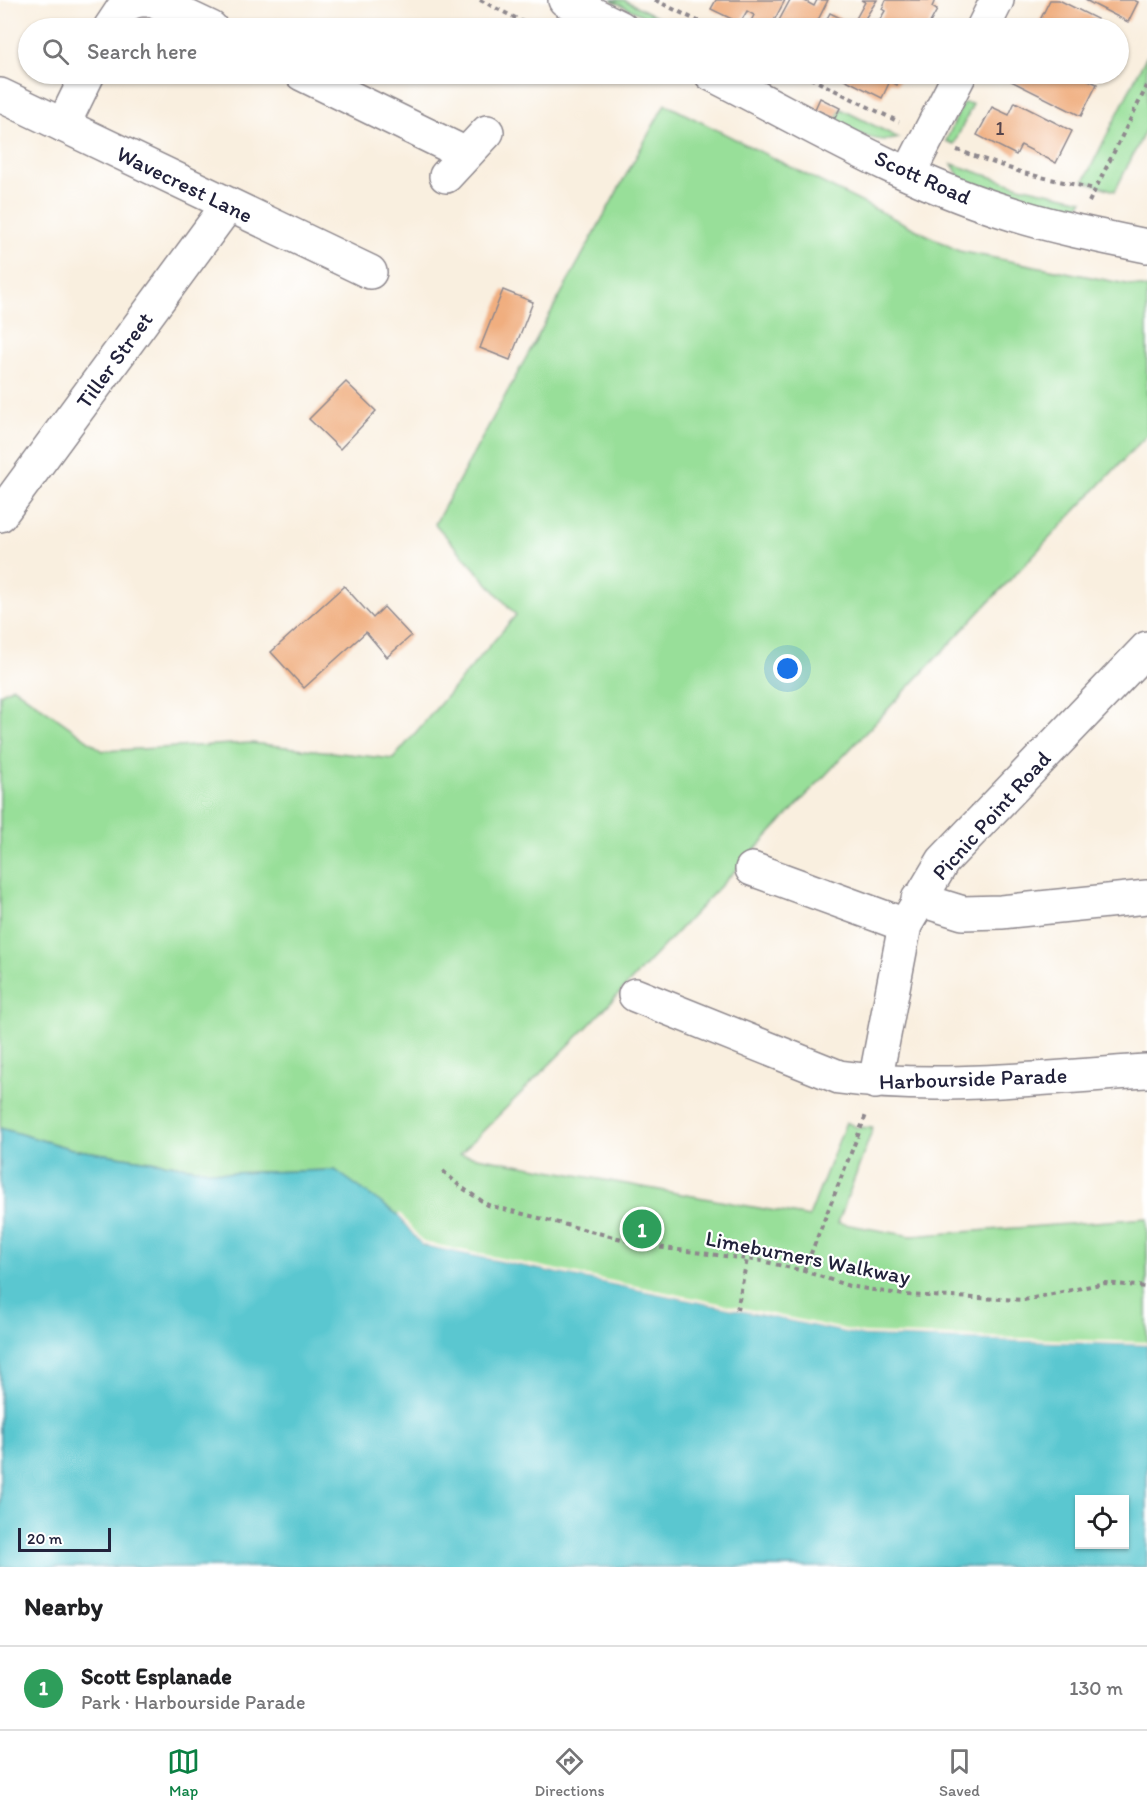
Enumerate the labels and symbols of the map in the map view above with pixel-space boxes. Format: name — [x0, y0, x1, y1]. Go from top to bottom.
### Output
house number: 1 — [995, 116, 1005, 140]
street label: Wavecrest Lane — [112, 140, 257, 229]
street label: Scott Road — [870, 144, 975, 211]
street label: Tiller Street — [70, 307, 158, 414]
your location — [773, 654, 802, 683]
street label: Picnic Point Road — [926, 745, 1056, 885]
street label: Harbourside Parade — [878, 1062, 1068, 1095]
pin: 1 — [622, 1206, 662, 1252]
street label: Limeburners Walkway — [703, 1224, 913, 1291]
scale bar — [18, 1525, 111, 1552]

